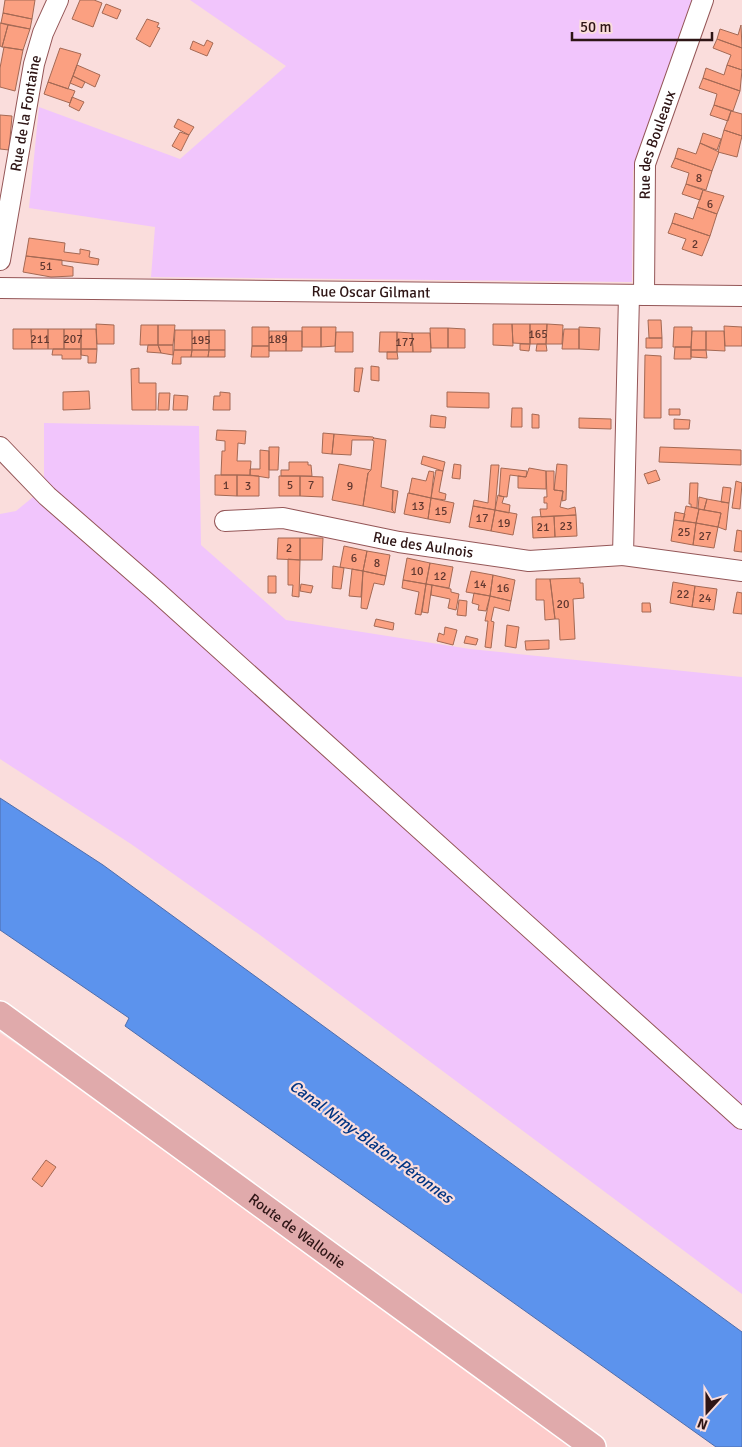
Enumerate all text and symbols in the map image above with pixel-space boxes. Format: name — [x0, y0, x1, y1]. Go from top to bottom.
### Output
scale bar — [572, 10, 712, 42]
text: 50 m — [580, 18, 611, 36]
street label: Rue de la Fontaine — [7, 53, 45, 173]
street label: Rue des Bouleaux — [636, 88, 679, 199]
house number: 8 — [696, 171, 702, 186]
house number: 6 — [707, 197, 713, 212]
house number: 2 — [692, 237, 698, 252]
house number: 51 — [40, 259, 52, 274]
street label: Rue Oscar Gilmant — [311, 282, 430, 302]
house number: 165 — [528, 327, 548, 342]
house number: 211 — [30, 332, 50, 347]
house number: 207 — [63, 332, 83, 347]
house number: 189 — [268, 332, 288, 347]
house number: 195 — [191, 333, 211, 348]
house number: 177 — [395, 335, 415, 350]
house number: 1 — [223, 478, 229, 493]
house number: 5 — [287, 478, 293, 493]
house number: 7 — [308, 478, 314, 493]
house number: 3 — [245, 479, 251, 494]
house number: 9 — [347, 479, 353, 494]
house number: 13 — [412, 499, 424, 514]
house number: 15 — [435, 504, 447, 519]
house number: 17 — [476, 511, 488, 526]
house number: 19 — [498, 516, 510, 531]
house number: 23 — [560, 519, 572, 534]
house number: 21 — [537, 520, 549, 535]
house number: 25 — [678, 525, 690, 540]
street label: Rue des Aulnois — [372, 528, 475, 562]
house number: 27 — [699, 529, 711, 544]
house number: 2 — [286, 541, 292, 556]
house number: 6 — [351, 551, 357, 566]
house number: 8 — [374, 556, 380, 571]
house number: 10 — [411, 564, 423, 579]
house number: 12 — [434, 569, 446, 584]
house number: 14 — [474, 577, 487, 592]
house number: 16 — [497, 581, 509, 596]
house number: 22 — [677, 587, 689, 602]
house number: 24 — [699, 591, 712, 606]
house number: 20 — [557, 597, 569, 612]
water label: Canal Nimy-Blaton-Péronnes — [285, 1076, 458, 1209]
street label: Route de Wallonie — [245, 1190, 349, 1272]
north arrow — [682, 1387, 732, 1437]
text: N — [695, 1414, 710, 1433]

